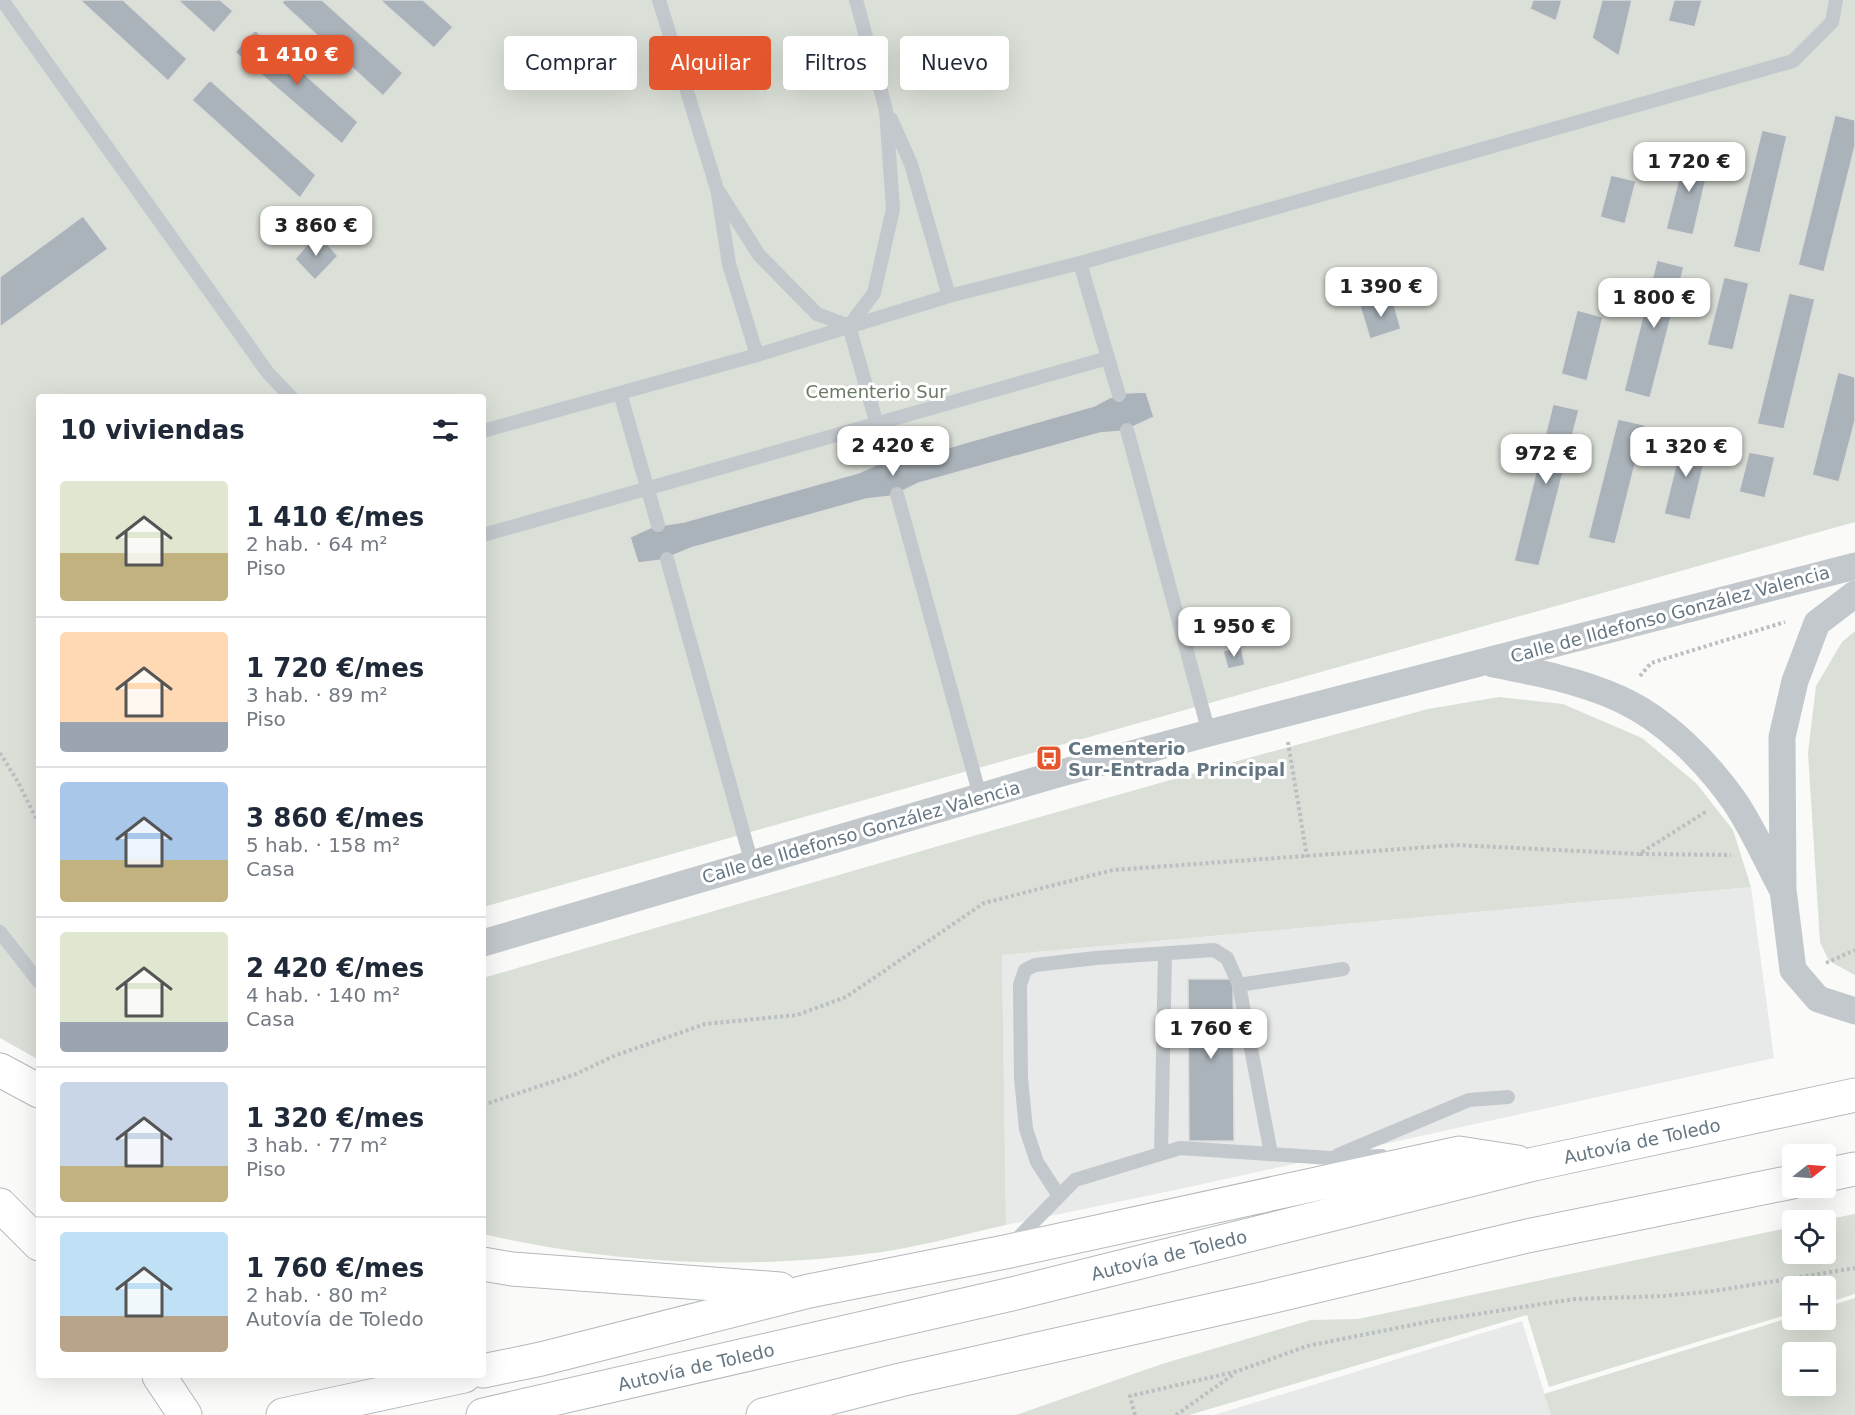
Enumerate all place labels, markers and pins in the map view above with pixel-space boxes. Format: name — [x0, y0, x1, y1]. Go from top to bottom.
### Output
pin: 1 410 € — [242, 35, 352, 86]
pin: 1 720 € — [1634, 142, 1744, 193]
pin: 3 860 € — [261, 206, 371, 257]
pin: 1 390 € — [1326, 267, 1436, 318]
pin: 1 800 € — [1599, 278, 1709, 329]
pin: 2 420 € — [838, 426, 948, 477]
pin: 1 320 € — [1631, 427, 1741, 478]
pin: 972 € — [1504, 434, 1588, 485]
pin: 1 950 € — [1179, 607, 1289, 658]
place label: Cementerio Sur-Entrada Principal — [1068, 738, 1285, 780]
bus stop icon: Cementerio Sur-Entrada Principal — [1034, 743, 1064, 773]
pin: 1 760 € — [1156, 1009, 1266, 1060]

